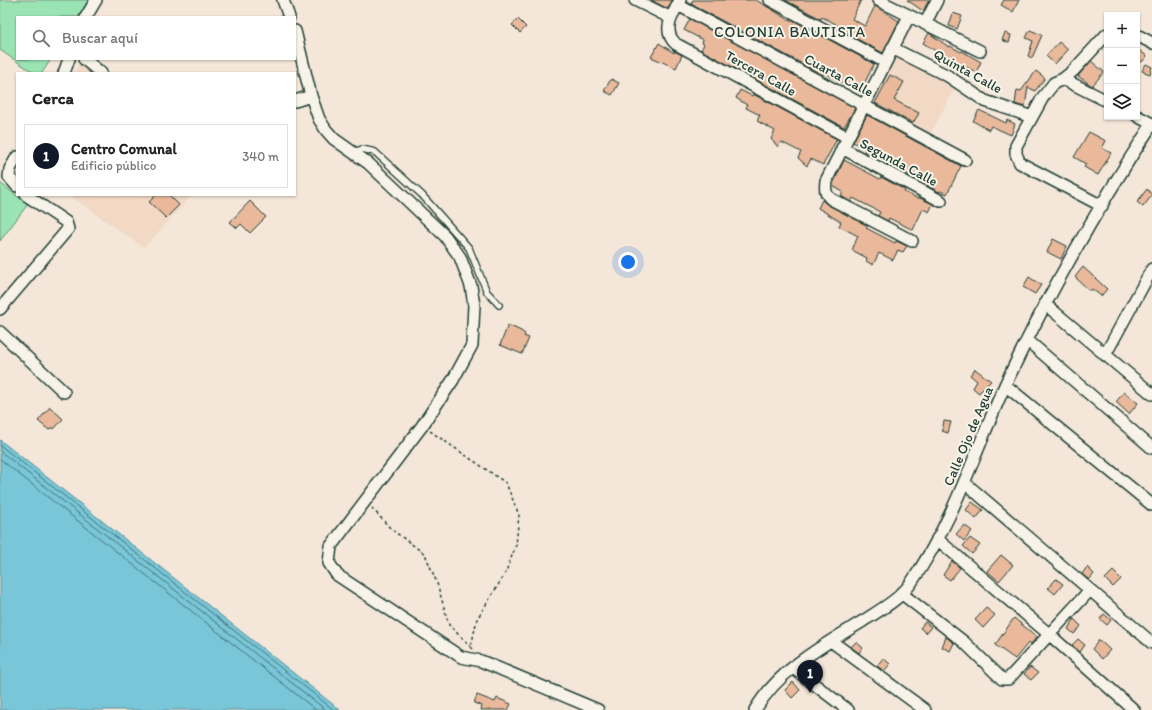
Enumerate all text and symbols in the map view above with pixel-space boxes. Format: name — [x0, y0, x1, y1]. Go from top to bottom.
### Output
map controls — [1104, 12, 1140, 120]
button: + — [1104, 12, 1140, 48]
search box — [16, 16, 296, 60]
district label: COLONIA BAUTISTA — [714, 23, 866, 41]
icon: search — [30, 27, 52, 49]
text: Buscar aquí — [62, 29, 138, 47]
street label: Quinta Calle — [930, 46, 1005, 97]
street label: Tercera Calle — [722, 47, 800, 100]
button: − — [1104, 48, 1140, 84]
street label: Cuarta Calle — [801, 50, 876, 101]
button: layers — [1104, 84, 1140, 120]
text: Cerca — [32, 88, 74, 108]
street label: Segunda Calle — [857, 135, 941, 190]
text: Centro Comunal — [71, 140, 177, 158]
text: 1 — [43, 149, 49, 164]
text: 340 m — [242, 149, 279, 164]
text: Edificio público — [71, 158, 156, 173]
your location — [618, 252, 638, 272]
street label: Calle Ojo de Agua — [940, 383, 997, 488]
pin: 1 — [797, 660, 823, 693]

